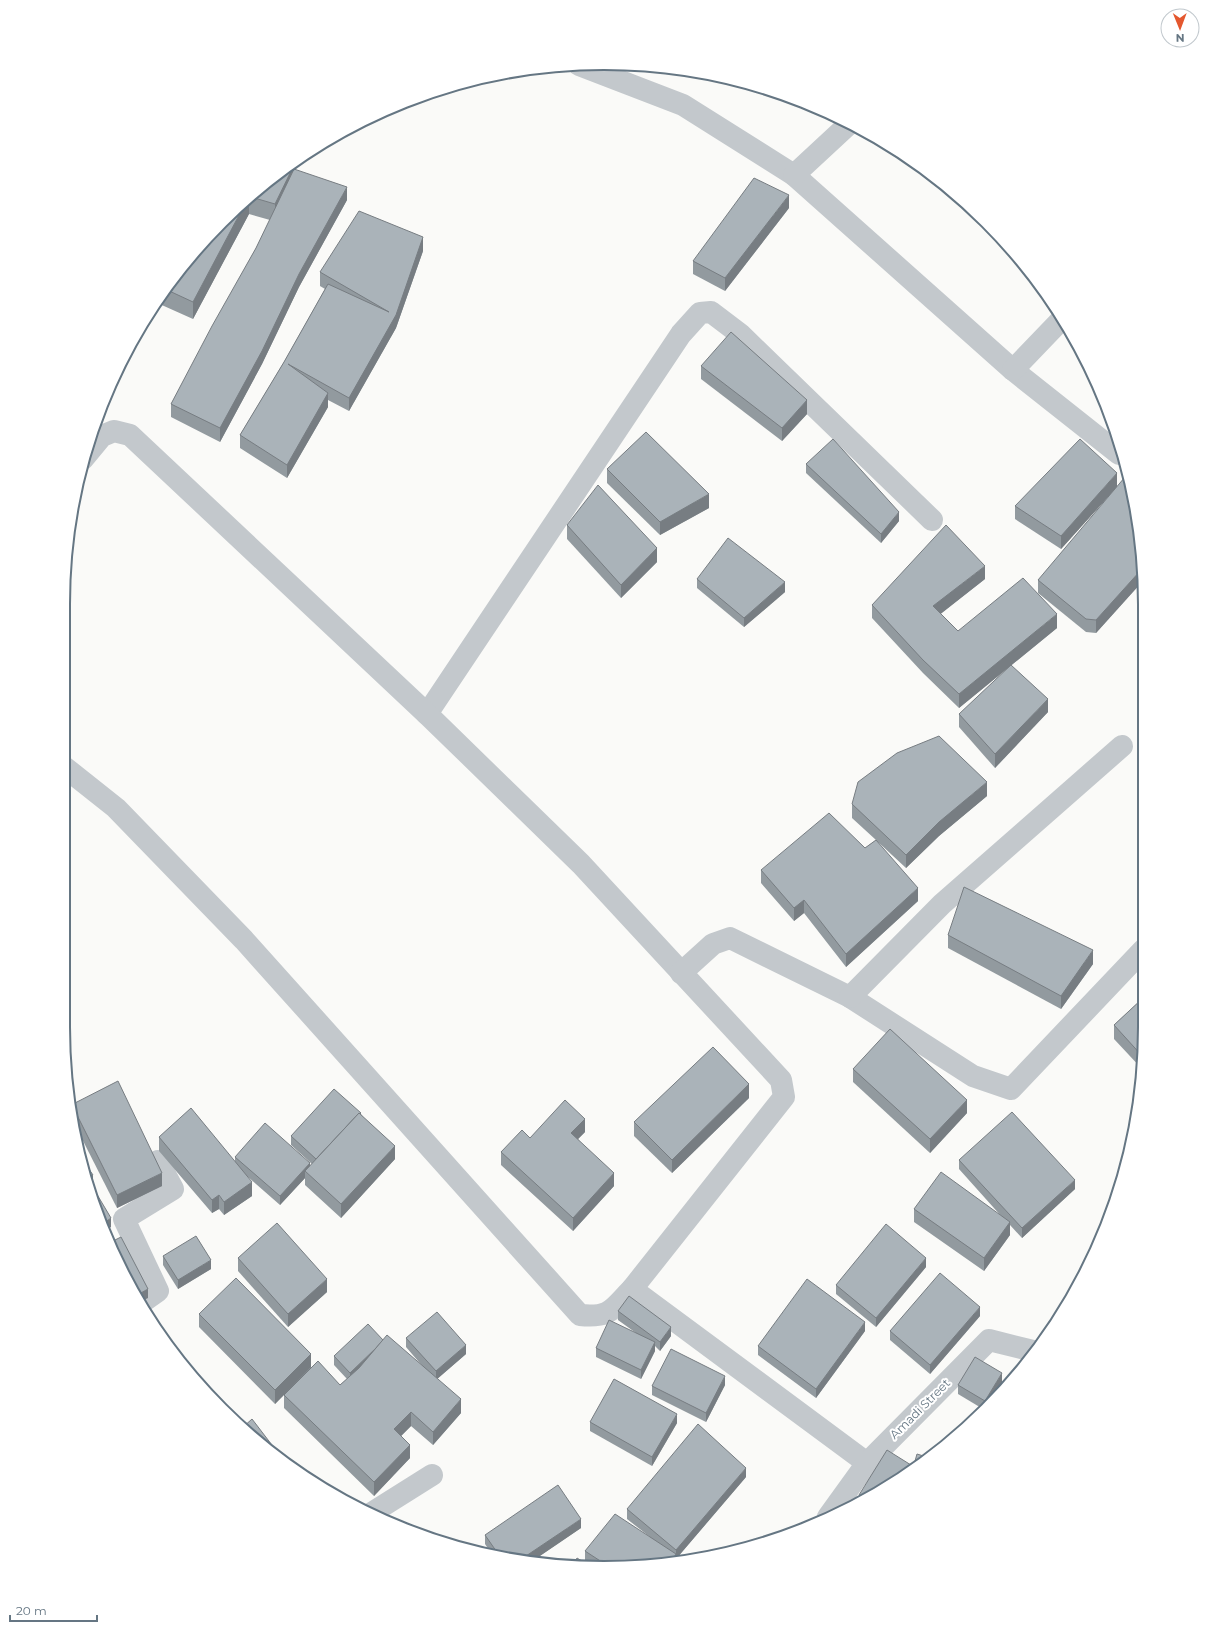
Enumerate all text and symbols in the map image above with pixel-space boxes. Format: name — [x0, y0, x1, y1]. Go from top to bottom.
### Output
north arrow — [1160, 8, 1200, 48]
text: N — [1176, 31, 1185, 45]
street label: Amadi Street — [886, 1375, 953, 1442]
scale bar — [10, 1597, 97, 1623]
text: 20 m — [16, 1603, 47, 1618]

